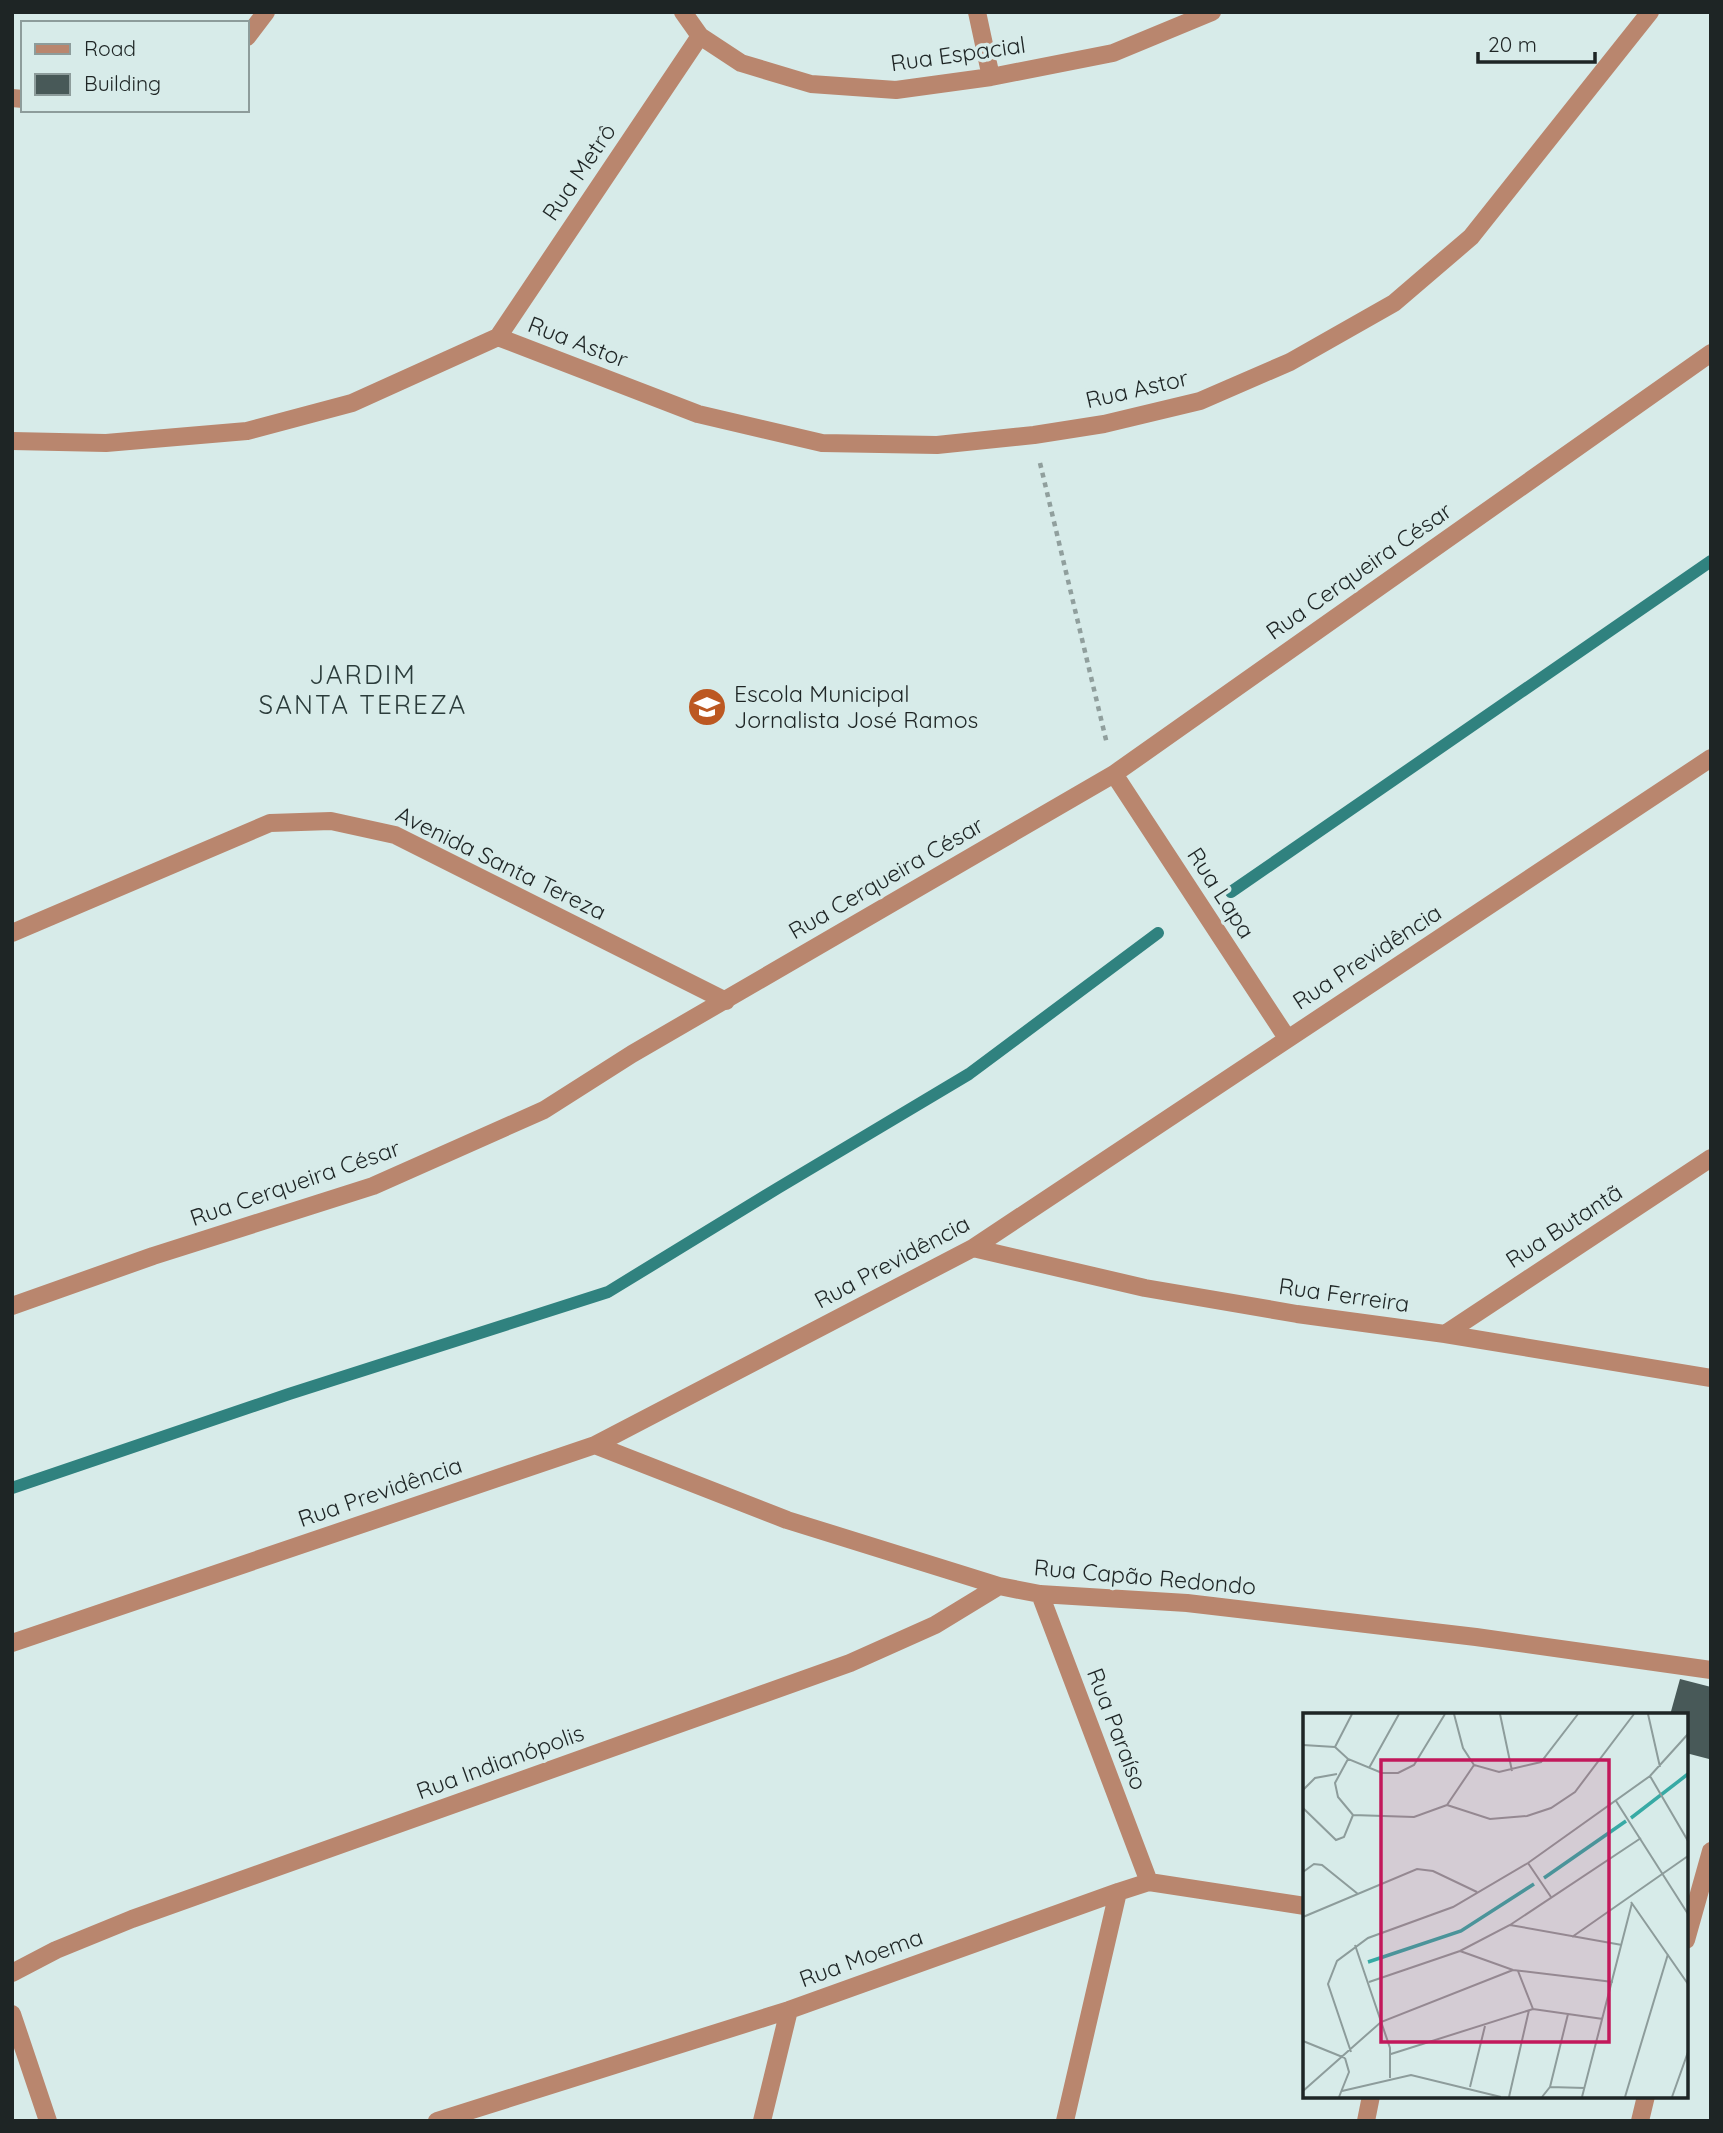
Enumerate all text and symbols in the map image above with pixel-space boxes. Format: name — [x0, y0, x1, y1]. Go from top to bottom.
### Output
legend — [21, 21, 248, 112]
scale bar — [1478, 21, 1595, 65]
street label: Rua Espacial — [888, 30, 1027, 77]
text: 20 m — [1488, 31, 1537, 57]
text: Road — [84, 35, 136, 61]
text: Building — [84, 70, 161, 96]
street label: Rua Metrô — [536, 118, 622, 226]
street label: Rua Astor — [524, 309, 632, 374]
street label: Rua Astor — [1083, 363, 1191, 414]
street label: Rua Cerqueira César — [1260, 495, 1457, 646]
district label: JARDIM SANTA TEREZA — [259, 658, 467, 721]
place label: Escola Municipal Jornalista José Ramos — [734, 679, 978, 734]
school or university icon: Escola Municipal Jornalista José Ramos — [686, 686, 728, 728]
street label: Avenida Santa Tereza — [391, 799, 611, 926]
street label: Rua Cerqueira César — [783, 810, 989, 945]
street label: Rua Lapa — [1181, 842, 1262, 944]
street label: Rua Previdência — [1287, 898, 1447, 1015]
street label: Rua Cerqueira César — [186, 1133, 404, 1232]
street label: Rua Butantã — [1500, 1177, 1628, 1274]
street label: Rua Previdência — [809, 1208, 974, 1315]
street label: Rua Ferreira — [1277, 1271, 1411, 1318]
street label: Rua Previdência — [294, 1450, 466, 1533]
street label: Rua Capão Redondo — [1033, 1552, 1257, 1601]
street label: Rua Paraíso — [1081, 1664, 1154, 1794]
inset map — [1303, 1713, 1688, 2098]
street label: Rua Indianópolis — [412, 1718, 588, 1805]
street label: Rua Moema — [795, 1922, 927, 1993]

